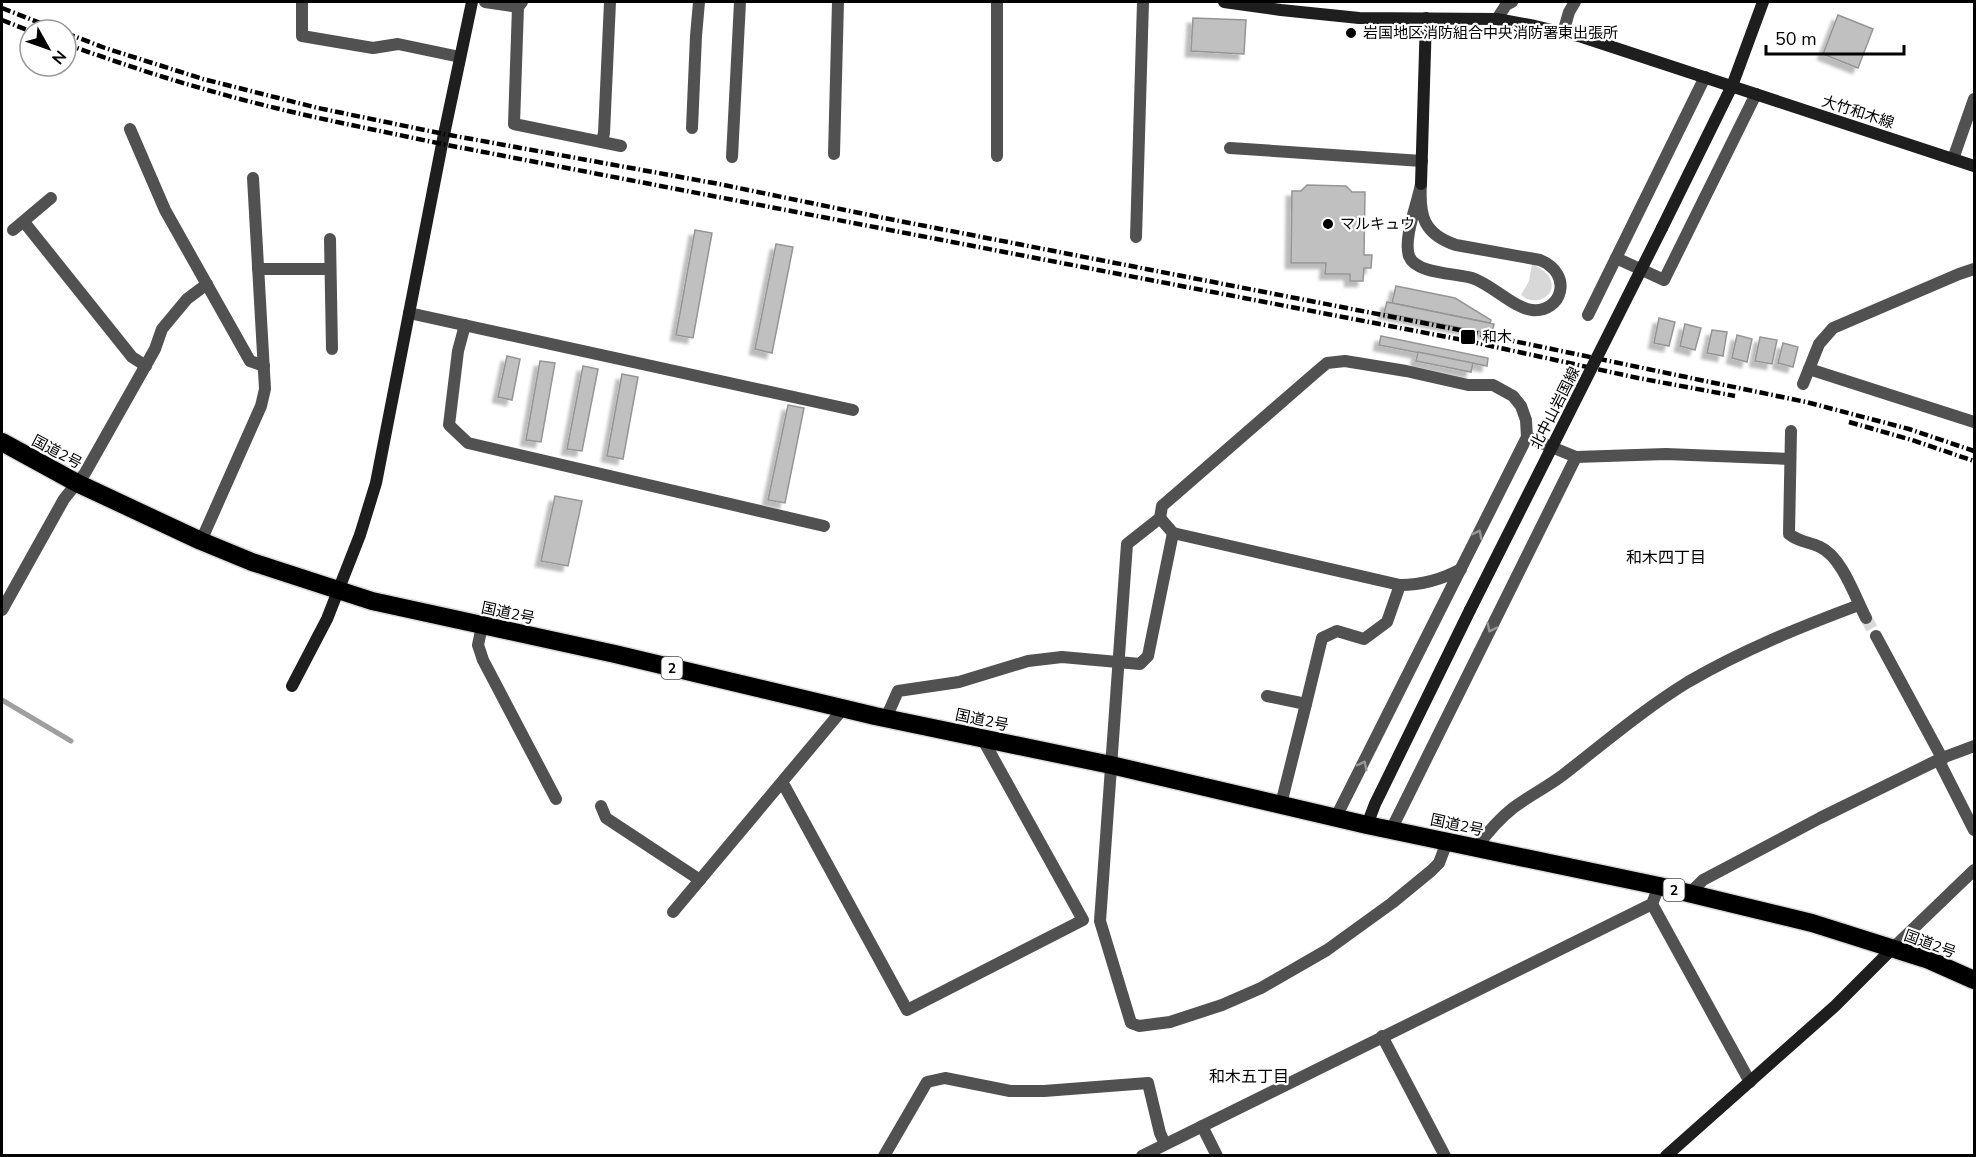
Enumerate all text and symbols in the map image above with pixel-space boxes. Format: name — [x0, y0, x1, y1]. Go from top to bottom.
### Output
north arrow — [18, 18, 78, 78]
scale bar — [1766, 18, 1904, 56]
place label: 岩国地区消防組合中央消防署東出張所 — [1363, 23, 1618, 43]
marker: 岩国地区消防組合中央消防署東出張所 — [1344, 26, 1358, 40]
text: 50 m — [1775, 27, 1817, 51]
text: N — [46, 45, 71, 69]
street label: 大竹和木線 — [1819, 91, 1897, 133]
place label: マルキュウ — [1340, 214, 1415, 234]
marker: マルキュウ — [1321, 217, 1335, 231]
place label: 和木 — [1482, 327, 1512, 347]
marker: 和木 — [1459, 328, 1477, 346]
street label: 北中山岩国線 — [1526, 363, 1584, 453]
street label: 国道2号 — [28, 430, 86, 474]
one-way arrow — [1471, 530, 1482, 540]
district label: 和木四丁目 — [1626, 547, 1706, 569]
street label: 国道2号 — [480, 598, 536, 628]
one-way arrow — [1487, 622, 1499, 633]
road number: 2 — [662, 657, 682, 679]
street label: 国道2号 — [954, 705, 1010, 735]
one-way arrow — [1355, 760, 1367, 771]
street label: 国道2号 — [1429, 810, 1485, 840]
road number: 2 — [1664, 879, 1684, 901]
street label: 国道2号 — [1901, 925, 1959, 963]
district label: 和木五丁目 — [1209, 1066, 1289, 1088]

